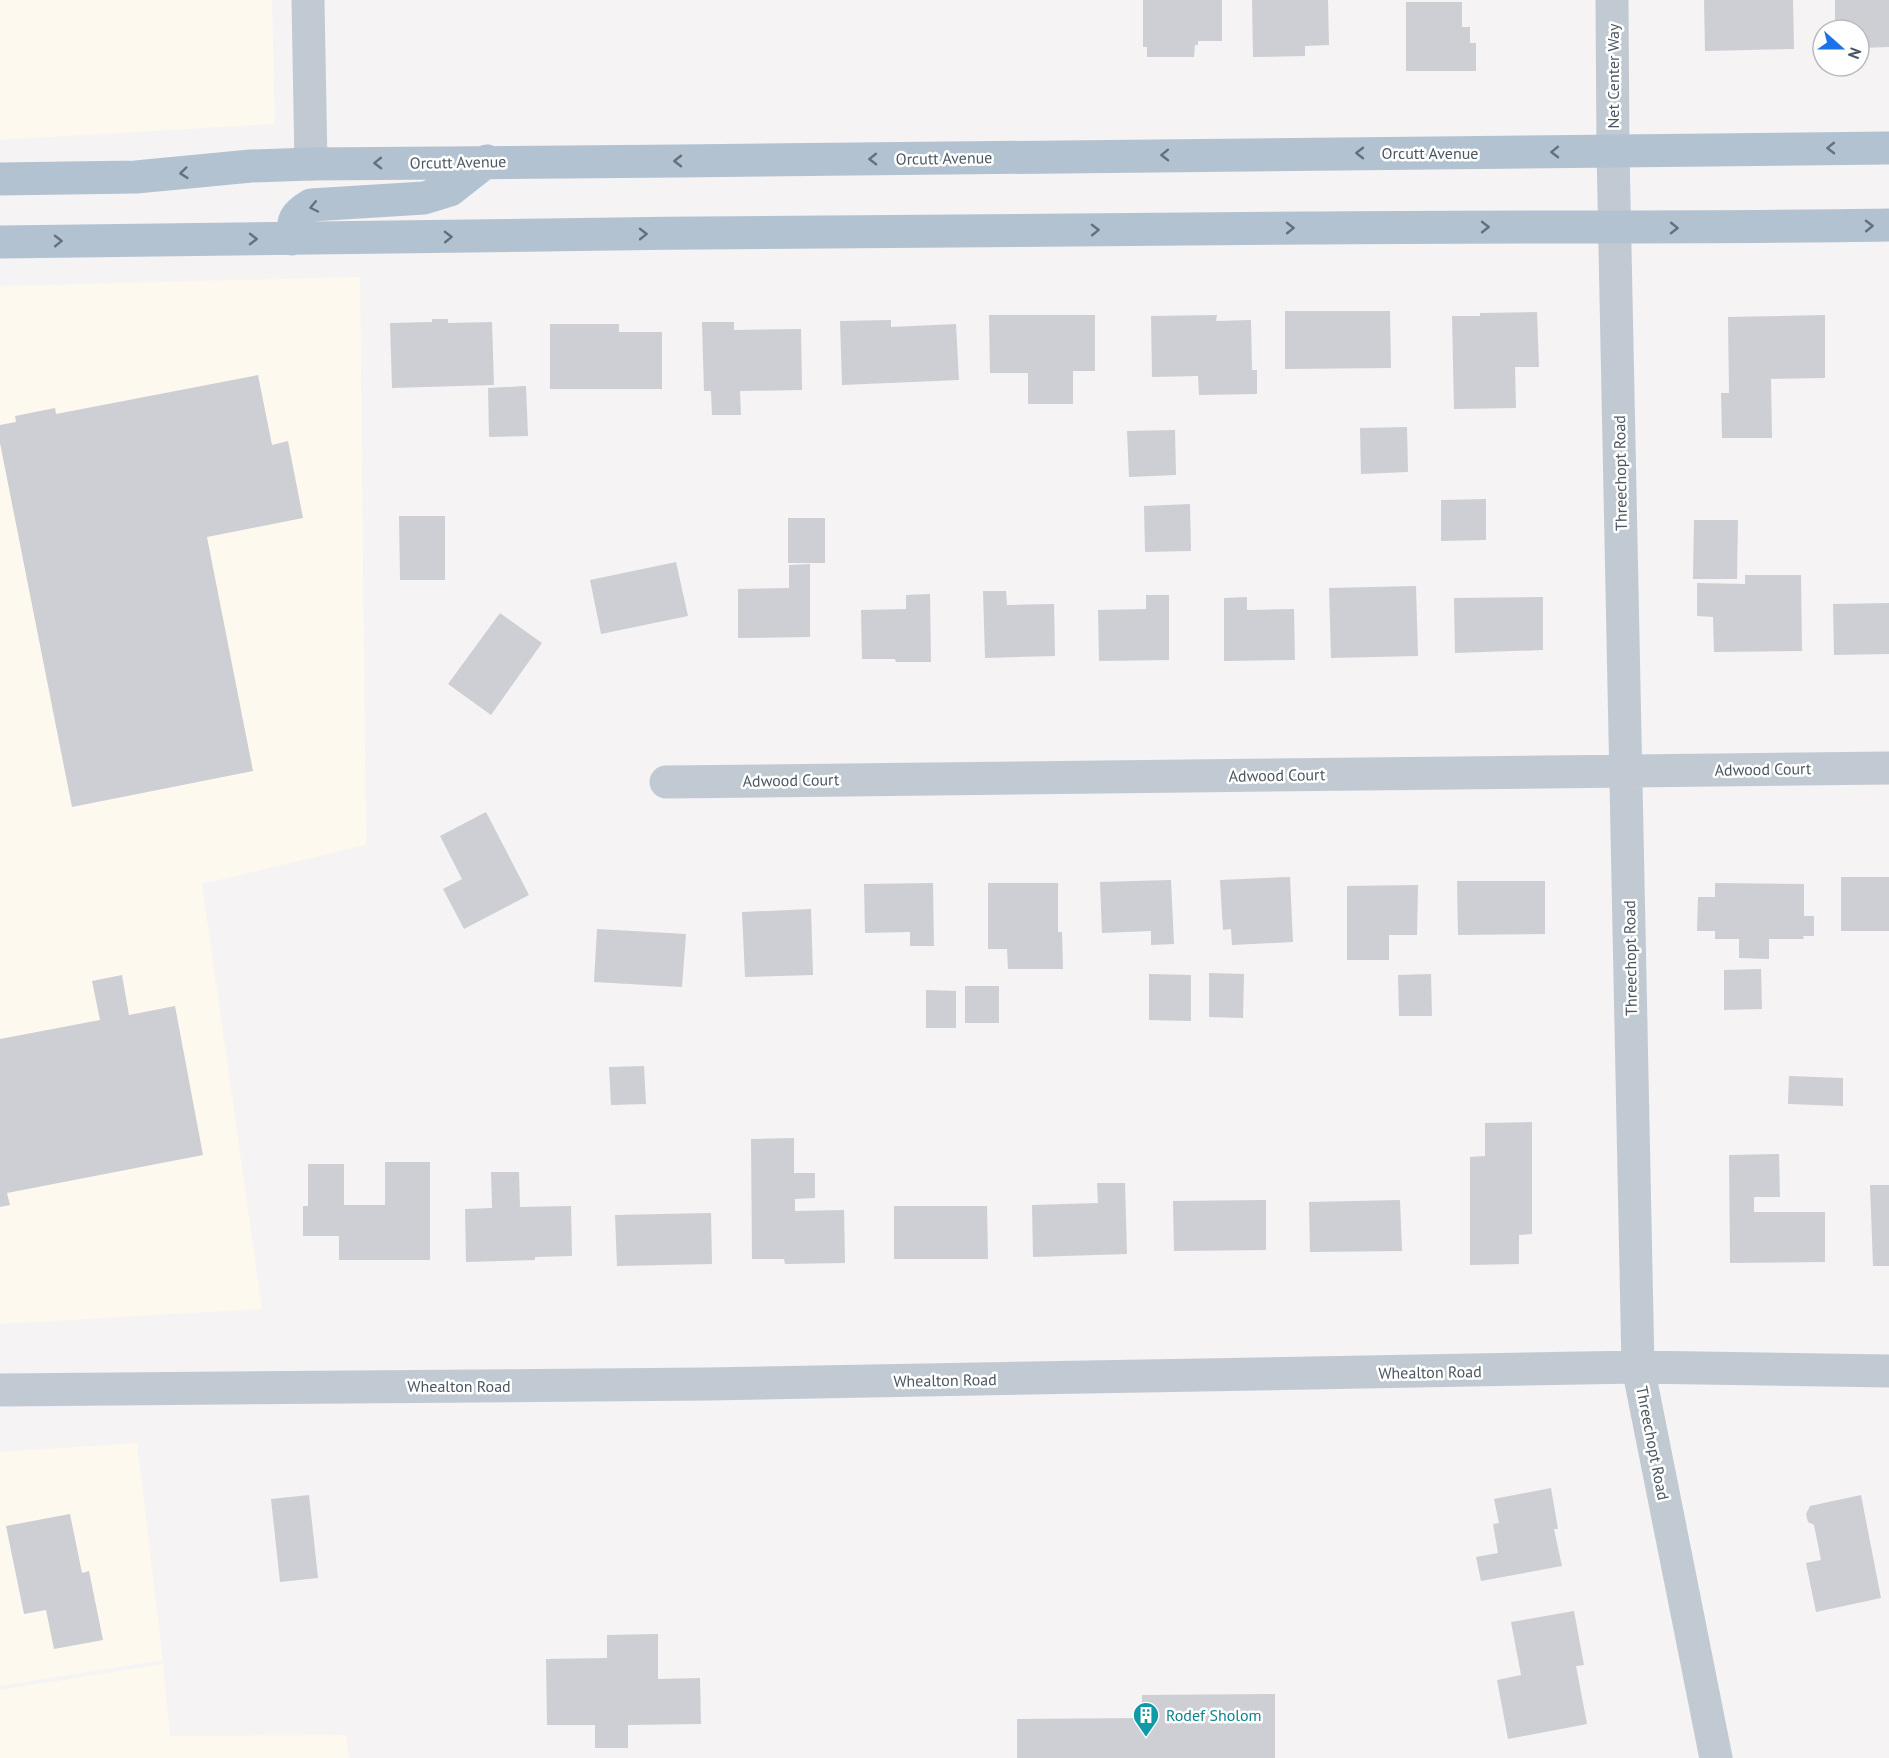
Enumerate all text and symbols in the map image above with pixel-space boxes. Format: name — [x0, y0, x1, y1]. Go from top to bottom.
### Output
north arrow — [1811, 18, 1871, 78]
street label: Net Center Way — [1603, 23, 1623, 128]
text: N — [1844, 45, 1866, 62]
one-way arrow — [1826, 142, 1835, 155]
street label: Orcutt Avenue — [1382, 143, 1478, 163]
one-way arrow — [1550, 146, 1559, 158]
street label: Orcutt Avenue — [895, 147, 993, 169]
one-way arrow — [1355, 147, 1364, 160]
one-way arrow — [1160, 149, 1169, 162]
street label: Orcutt Avenue — [409, 151, 507, 173]
one-way arrow — [869, 153, 878, 165]
one-way arrow — [674, 155, 683, 167]
one-way arrow — [374, 157, 383, 169]
one-way arrow — [179, 166, 188, 179]
one-way arrow — [309, 200, 319, 213]
one-way arrow — [1864, 220, 1873, 232]
one-way arrow — [1480, 221, 1489, 233]
one-way arrow — [1285, 222, 1294, 234]
one-way arrow — [1669, 222, 1678, 234]
one-way arrow — [1090, 224, 1099, 236]
one-way arrow — [639, 228, 648, 241]
one-way arrow — [444, 231, 453, 243]
one-way arrow — [249, 233, 258, 246]
one-way arrow — [54, 235, 63, 247]
street label: Threechopt Road — [1609, 415, 1631, 531]
street label: Adwood Court — [1714, 758, 1812, 780]
street label: Adwood Court — [1228, 764, 1326, 786]
street label: Adwood Court — [742, 769, 840, 791]
street label: Threechopt Road — [1619, 900, 1641, 1016]
street label: Whealton Road — [1378, 1361, 1482, 1383]
street label: Whealton Road — [893, 1369, 997, 1391]
street label: Whealton Road — [407, 1376, 511, 1396]
street label: Threechopt Road — [1632, 1384, 1674, 1502]
building icon: Rodef Sholom — [1131, 1700, 1161, 1738]
place label: Rodef Sholom — [1166, 1705, 1262, 1725]

